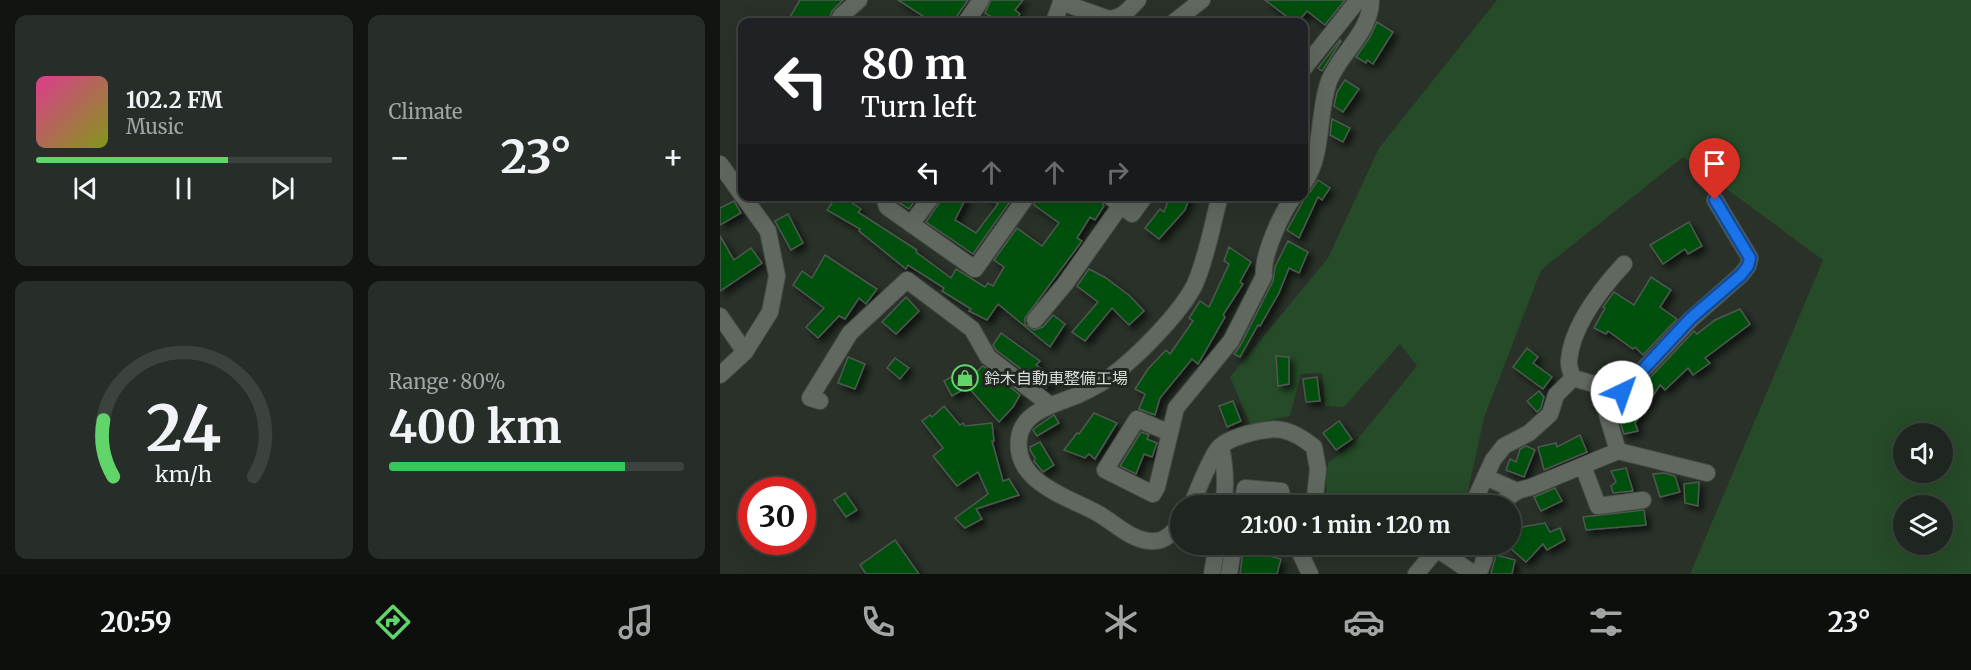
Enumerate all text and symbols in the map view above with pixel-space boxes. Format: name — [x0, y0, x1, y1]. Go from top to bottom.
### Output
text: 80 m — [861, 38, 967, 90]
icon: left — [762, 42, 840, 120]
text: 102.2 FM — [126, 86, 223, 114]
text: Turn left — [861, 90, 976, 124]
text: Climate — [389, 99, 463, 124]
text: Music — [126, 114, 184, 139]
text: 23° — [501, 129, 572, 185]
text: − — [389, 137, 411, 178]
text: + — [662, 137, 684, 178]
pin — [1689, 138, 1740, 200]
icon: arrive — [1698, 147, 1731, 180]
icon: left — [912, 156, 945, 189]
icon: ahead — [975, 156, 1008, 189]
icon: ahead — [1038, 156, 1071, 189]
icon: right — [1101, 156, 1134, 189]
icon: previous — [69, 172, 102, 205]
icon: pause — [167, 172, 200, 205]
icon: next — [266, 172, 299, 205]
position arrow — [1590, 360, 1654, 424]
shop icon: 鈴木自動車整備工場 — [950, 363, 980, 393]
place label: 鈴木自動車整備工場 — [984, 368, 1128, 388]
text: Range · 80% — [389, 369, 506, 394]
text: 24 — [146, 390, 221, 468]
text: 400 km — [389, 399, 561, 455]
map controls — [1893, 423, 1953, 555]
button: sound — [1893, 423, 1953, 483]
text: km/h — [155, 461, 212, 488]
speed limit sign: 30 — [738, 477, 816, 555]
button: layers — [1893, 495, 1953, 555]
text: 21:00 · 1 min · 120 m — [1241, 511, 1450, 539]
icon: directions — [372, 601, 414, 643]
icon: music — [615, 601, 657, 643]
icon: phone — [857, 601, 899, 643]
icon: climate — [1100, 601, 1142, 643]
icon: car — [1343, 601, 1385, 643]
icon: filters — [1585, 601, 1627, 643]
text: 20:59 — [100, 605, 172, 639]
text: 23° — [1828, 605, 1871, 639]

